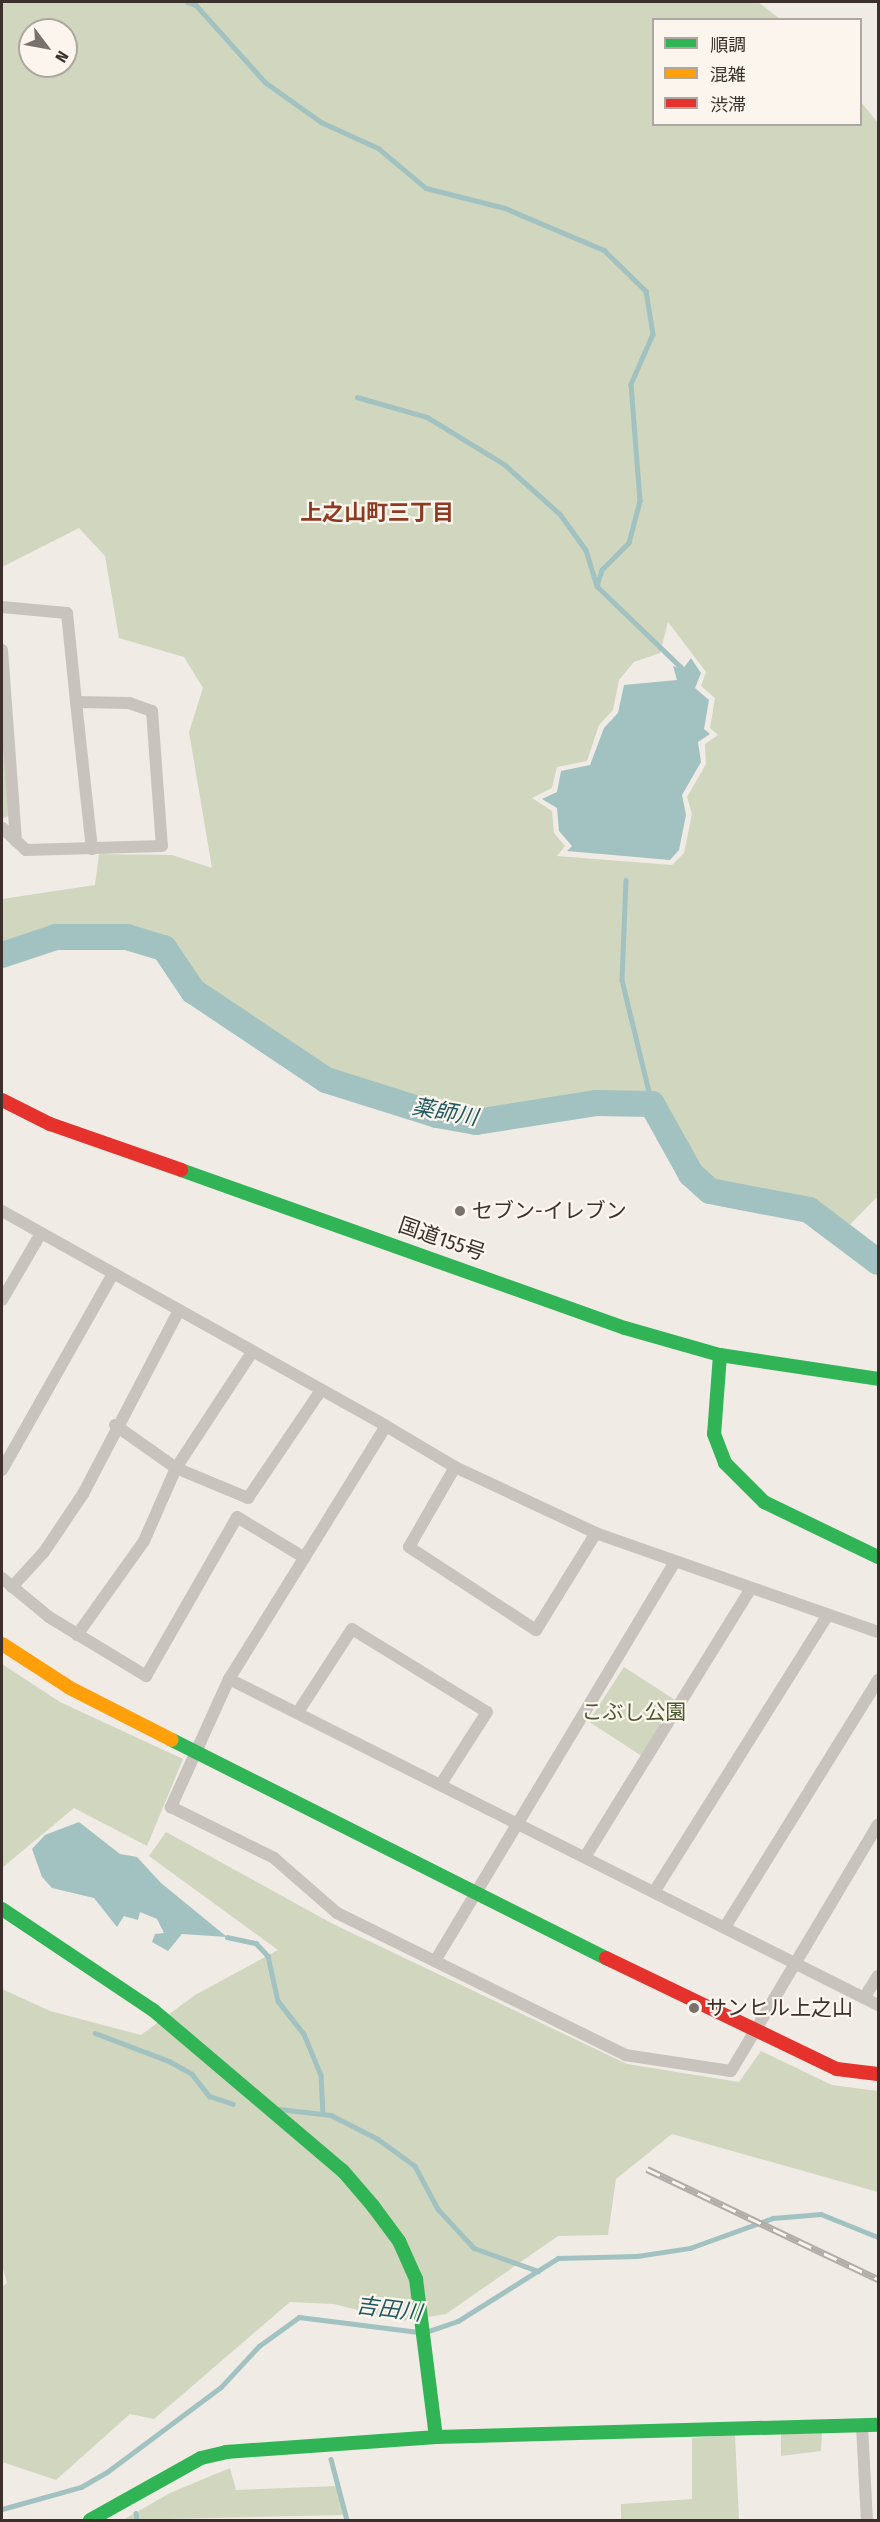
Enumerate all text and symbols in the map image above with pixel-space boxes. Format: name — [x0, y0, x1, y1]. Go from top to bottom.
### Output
north arrow — [18, 18, 78, 78]
legend — [652, 18, 862, 126]
text: 順調 — [710, 34, 746, 56]
text: N — [51, 48, 73, 66]
text: 混雑 — [710, 64, 746, 86]
text: 渋滞 — [710, 94, 746, 116]
district label: 上之山町三丁目 — [300, 500, 454, 526]
water label: 薬師川 — [410, 1093, 480, 1131]
place label: セブン-イレブン — [472, 1198, 627, 1224]
marker: セブン-イレブン — [453, 1204, 467, 1218]
street label: 国道155号 — [395, 1212, 489, 1266]
park label: こぶし公園 — [582, 1699, 686, 1725]
place label: サンヒル上之山 — [706, 1995, 853, 2021]
marker: サンヒル上之山 — [687, 2001, 701, 2015]
water label: 吉田川 — [355, 2292, 423, 2326]

